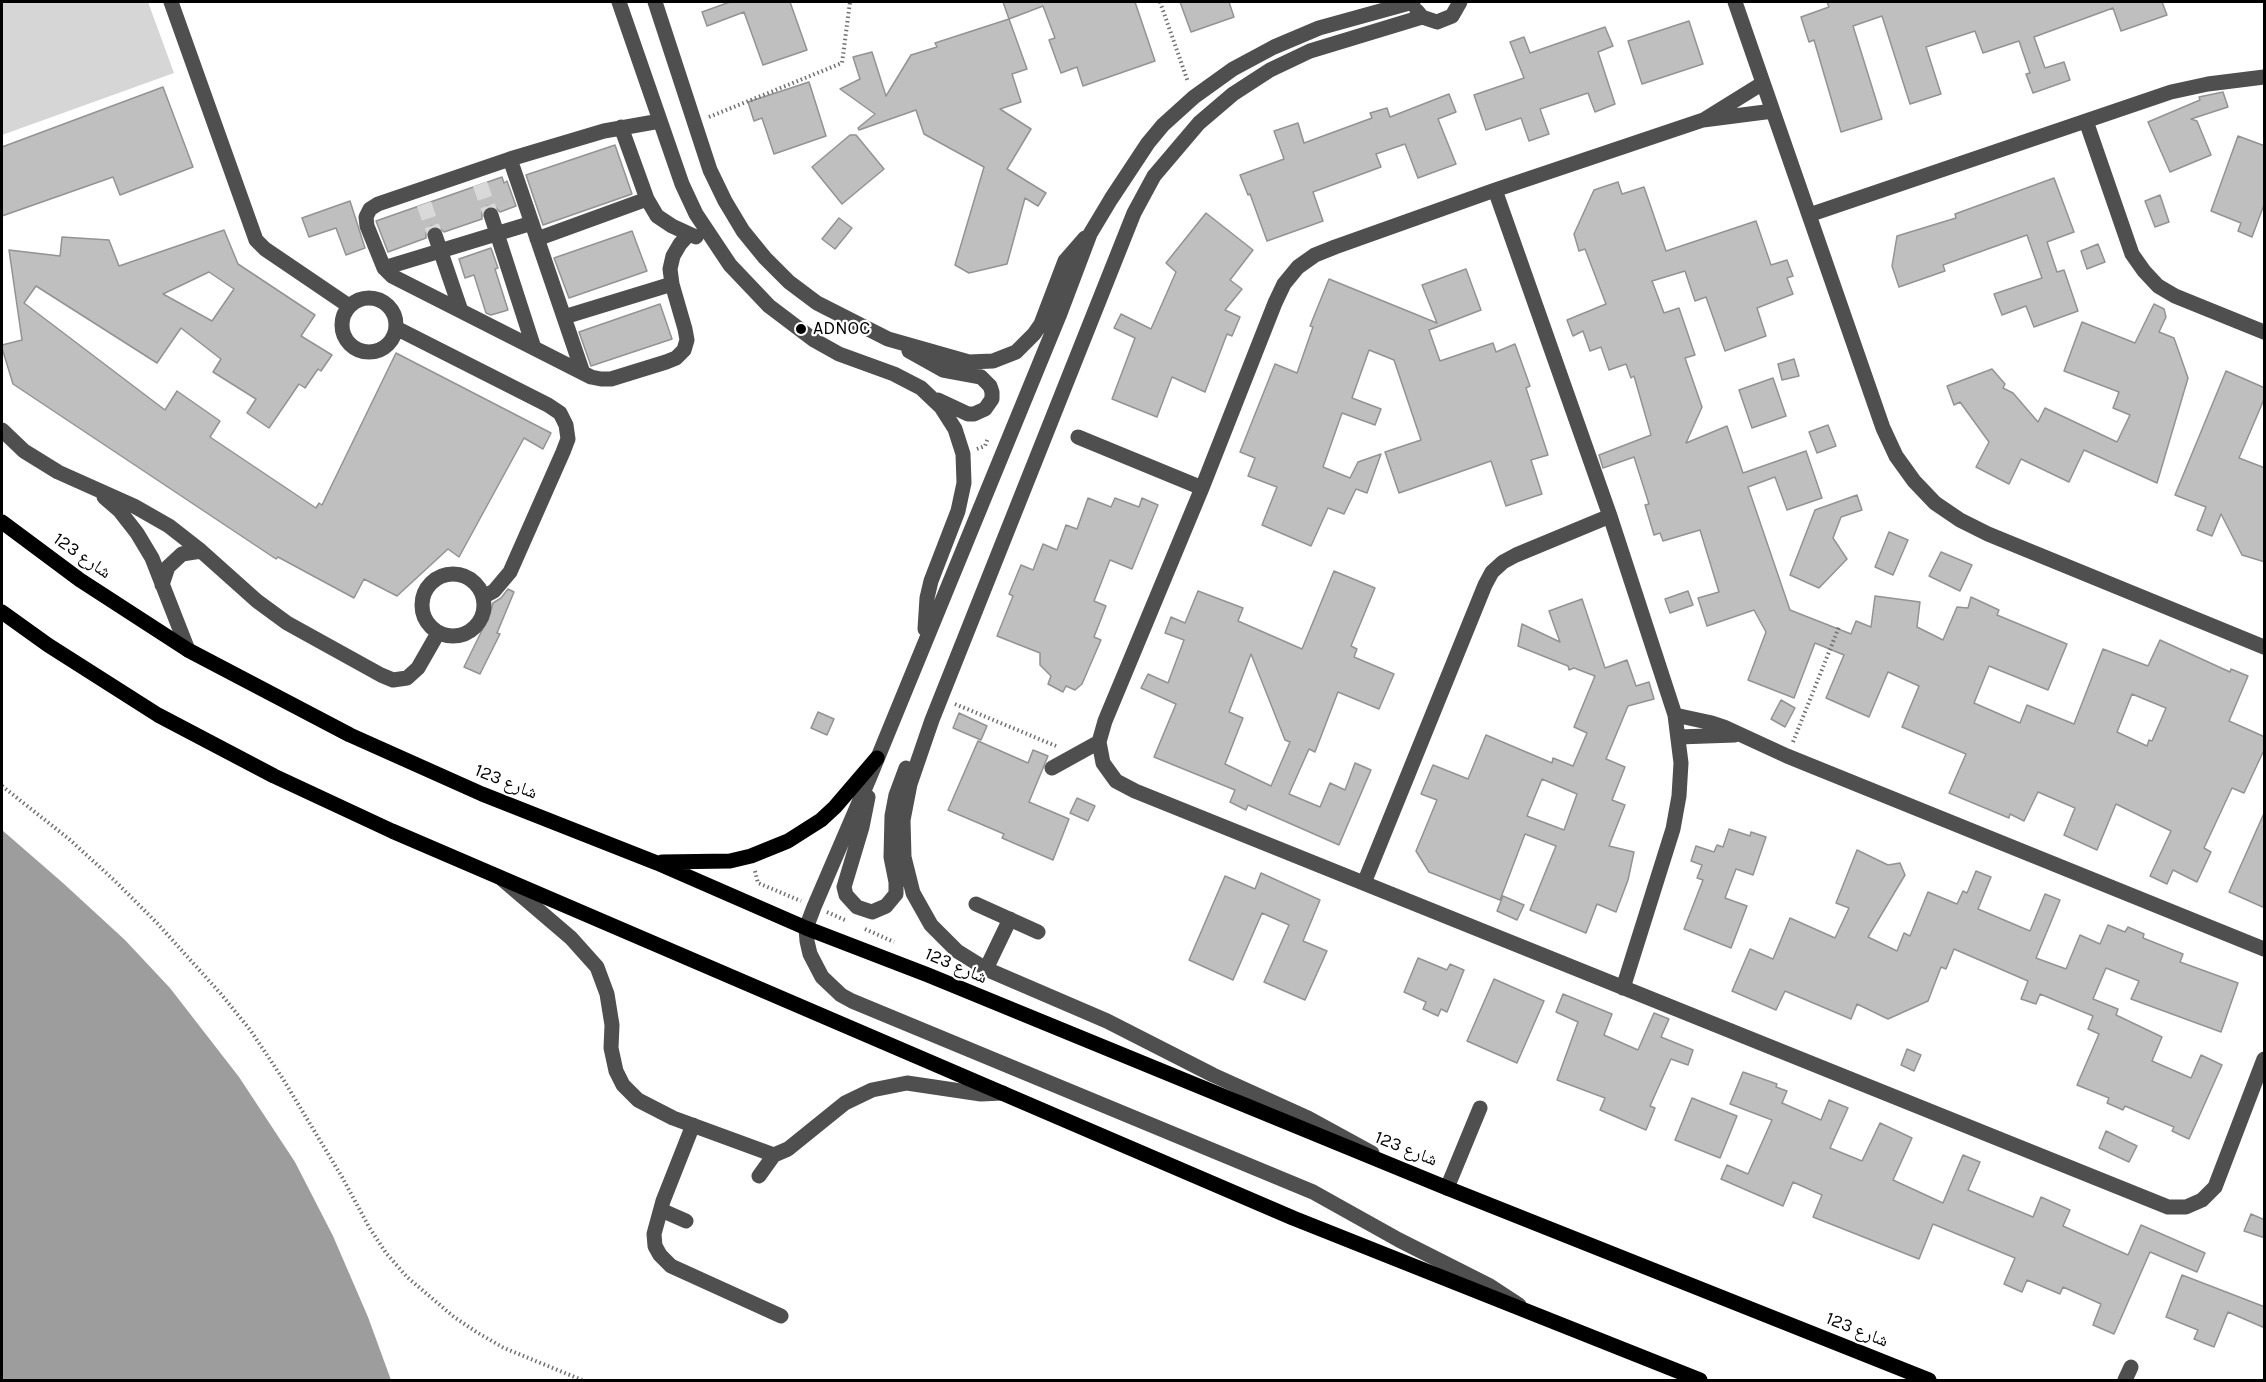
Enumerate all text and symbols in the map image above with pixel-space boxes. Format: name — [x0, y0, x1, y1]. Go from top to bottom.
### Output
place label: ADNOC — [813, 318, 870, 340]
marker: ADNOC — [794, 322, 808, 336]
street label: شارع 123 — [49, 528, 115, 584]
street label: شارع 123 — [472, 760, 540, 804]
street label: شارع 123 — [922, 943, 990, 989]
street label: شارع 123 — [1372, 1127, 1440, 1171]
street label: شارع 123 — [1823, 1308, 1891, 1352]

